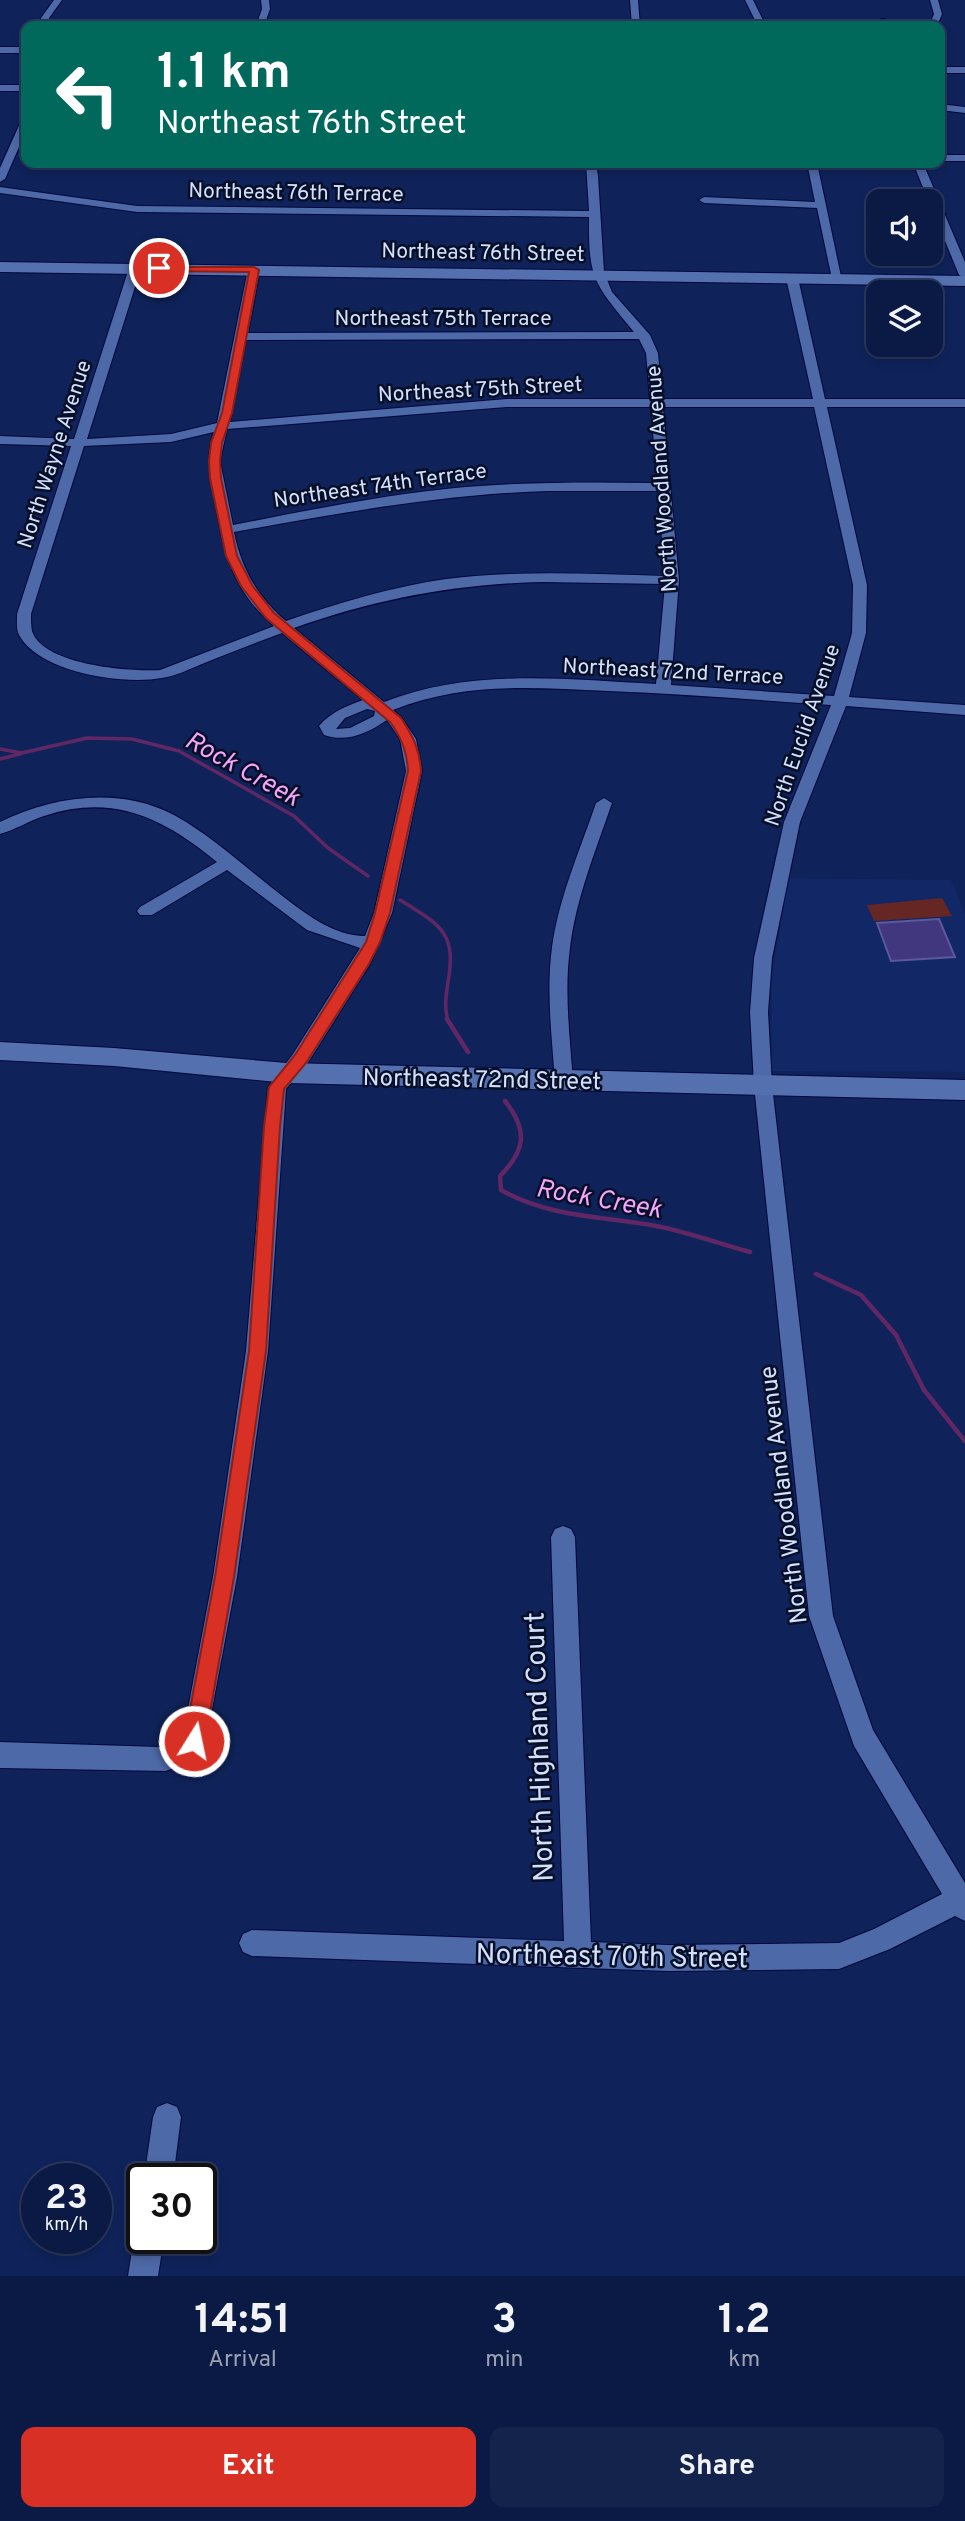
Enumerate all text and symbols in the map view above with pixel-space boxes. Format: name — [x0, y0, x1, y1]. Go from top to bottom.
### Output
text: 1.1 km — [157, 44, 291, 106]
icon: left — [42, 49, 133, 140]
text: Northeast 76th Street — [157, 105, 467, 145]
street label: Northeast 76th Terrace — [188, 178, 404, 209]
map controls — [866, 189, 943, 357]
button: sound — [866, 189, 943, 266]
pin — [129, 238, 189, 298]
street label: Northeast 76th Street — [381, 238, 585, 269]
icon: arrive — [140, 249, 178, 287]
button: layers — [866, 280, 943, 357]
street label: Northeast 75th Terrace — [334, 306, 552, 333]
street label: North Wayne Avenue — [12, 357, 99, 552]
street label: North Woodland Avenue — [641, 365, 684, 593]
street label: Northeast 75th Street — [377, 372, 583, 409]
street label: Northeast 74th Terrace — [272, 458, 489, 515]
street label: North Euclid Avenue — [760, 641, 847, 830]
street label: Northeast 72nd Terrace — [562, 653, 784, 692]
water label: Rock Creek — [178, 725, 306, 816]
street label: Northeast 72nd Street — [362, 1064, 602, 1098]
water label: Rock Creek — [533, 1173, 665, 1228]
street label: North Woodland Avenue — [754, 1364, 816, 1625]
street label: North Highland Court — [518, 1611, 564, 1882]
position arrow — [157, 1704, 231, 1778]
street label: Northeast 70th Street — [475, 1938, 749, 1978]
speed limit sign: 30 — [126, 2163, 217, 2254]
text: 23 — [45, 2177, 88, 2221]
text: km/h — [45, 2214, 88, 2237]
text: 14:51 — [194, 2295, 291, 2348]
text: 3 — [492, 2295, 517, 2348]
text: 1.2 — [718, 2295, 771, 2348]
text: Arrival — [208, 2346, 277, 2375]
text: min — [485, 2346, 523, 2375]
text: km — [728, 2346, 760, 2375]
button: Exit — [21, 2427, 476, 2507]
button: Share — [490, 2427, 944, 2507]

